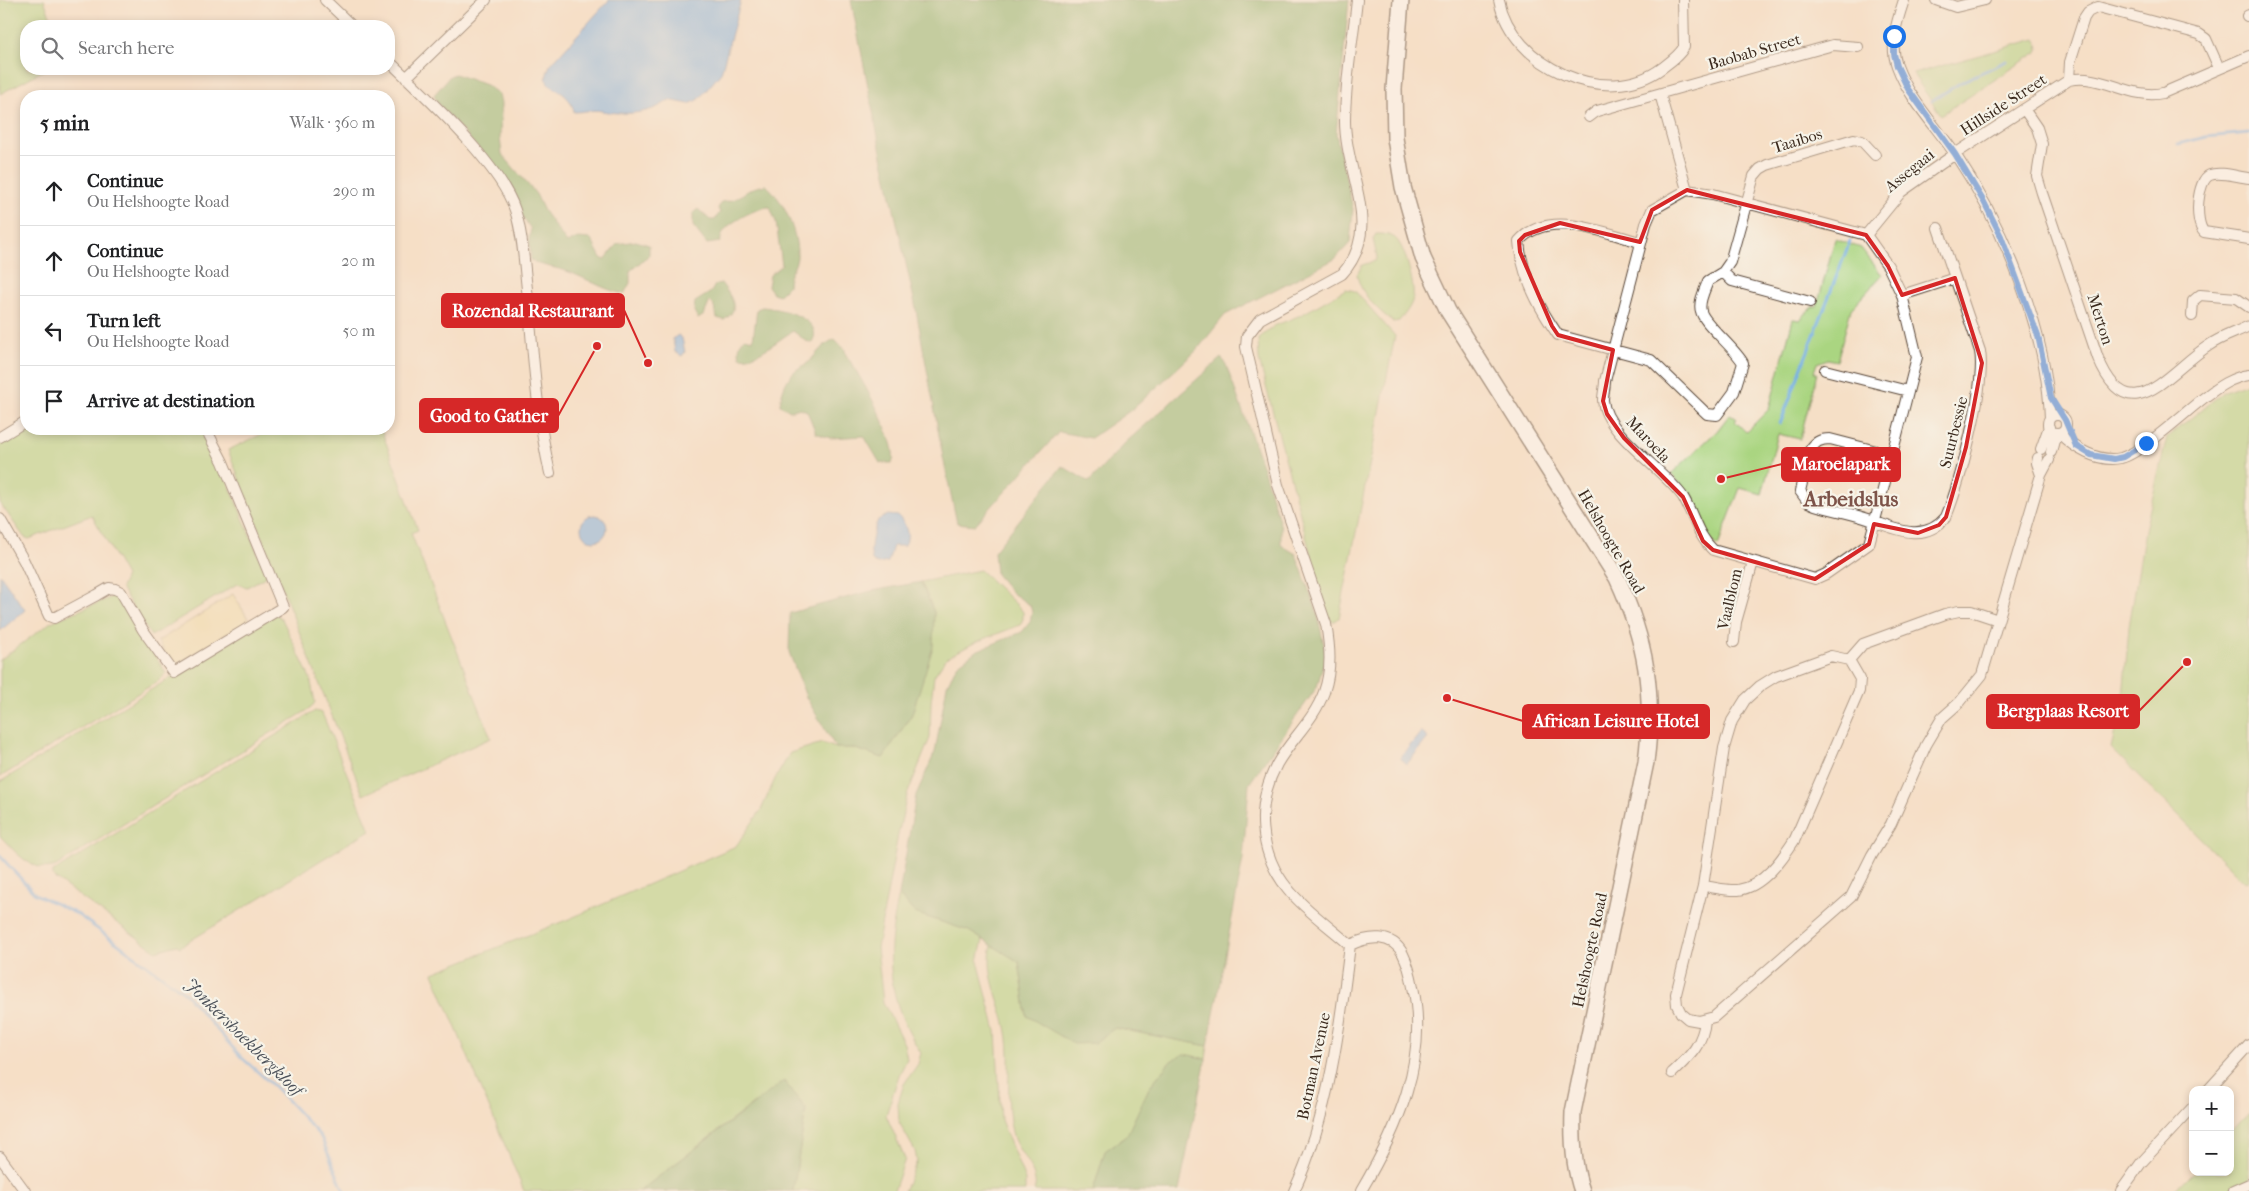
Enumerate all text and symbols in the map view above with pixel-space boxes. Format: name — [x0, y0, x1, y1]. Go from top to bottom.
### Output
search box — [20, 20, 395, 75]
route start — [1883, 25, 1906, 48]
street label: Baobab Street — [1706, 29, 1803, 74]
icon: search — [38, 34, 66, 62]
text: Search here — [78, 37, 174, 59]
street label: Hillside Street — [1957, 69, 2050, 139]
text: 5 min — [40, 111, 89, 135]
text: Walk · 360 m — [289, 113, 375, 132]
street label: Taaibos — [1770, 124, 1825, 157]
street label: Assegaai — [1880, 145, 1938, 197]
text: Continue — [87, 170, 163, 192]
icon: ahead — [40, 177, 68, 205]
text: 290 m — [333, 181, 375, 200]
text: Ou Helshoogte Road — [87, 192, 229, 211]
text: Continue — [87, 240, 163, 262]
icon: ahead — [40, 247, 68, 275]
text: 20 m — [341, 251, 375, 270]
text: Ou Helshoogte Road — [87, 262, 229, 281]
street label: Merton — [2083, 291, 2118, 348]
callout: Rozendal Restaurant — [442, 294, 624, 327]
text: Rozendal Restaurant — [452, 301, 615, 322]
text: Turn left — [87, 310, 161, 332]
icon: left — [40, 317, 68, 345]
text: 50 m — [343, 321, 375, 340]
text: Ou Helshoogte Road — [87, 332, 229, 351]
icon: arrive — [40, 387, 68, 415]
text: Arrive at destination — [87, 390, 255, 412]
street label: Suurbessie — [1935, 394, 1972, 470]
callout: Good to Gather — [420, 399, 558, 432]
text: Good to Gather — [430, 406, 548, 427]
street label: Maroela — [1622, 412, 1675, 467]
route end — [2135, 432, 2158, 455]
callout: Maroelapark — [1782, 448, 1900, 481]
text: Maroelapark — [1791, 454, 1891, 475]
street label: Helshoogte Road — [1574, 486, 1649, 597]
district label: Arbeidslus — [1802, 487, 1898, 511]
street label: Vaalblom — [1713, 566, 1746, 633]
callout: Bergplaas Resort — [1987, 695, 2139, 728]
text: Bergplaas Resort — [1997, 701, 2129, 722]
callout: African Leisure Hotel — [1523, 705, 1709, 738]
text: African Leisure Hotel — [1532, 711, 1700, 732]
street label: Helshoogte Road — [1568, 891, 1611, 1009]
water label: Jonkershoekbergkloof — [180, 974, 310, 1103]
street label: Botman Avenue — [1293, 1011, 1334, 1121]
map controls — [2189, 1086, 2234, 1176]
button: + — [2189, 1086, 2234, 1131]
button: − — [2189, 1131, 2234, 1176]

